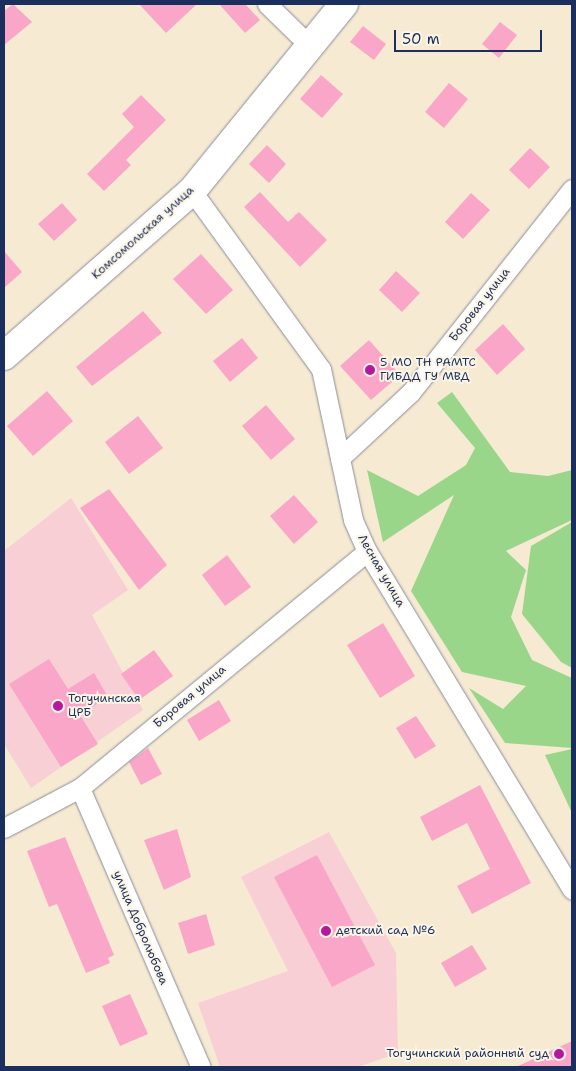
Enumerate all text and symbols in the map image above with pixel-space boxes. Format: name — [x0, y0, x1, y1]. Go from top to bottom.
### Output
scale bar — [396, 20, 544, 52]
text: 50 m — [402, 29, 440, 49]
street label: Комсомольская улица — [89, 183, 197, 283]
street label: Боровая улица — [447, 265, 513, 345]
place label: 5 МО ТН РАМТС ГИБДД ГУ МВД — [380, 356, 476, 384]
marker: 5 МО ТН РАМТС ГИБДД ГУ МВД — [364, 364, 376, 376]
street label: Лесная улица — [354, 532, 408, 610]
street label: Боровая улица — [151, 663, 229, 731]
place label: Тогучинская ЦРБ — [68, 692, 141, 720]
marker: Тогучинская ЦРБ — [52, 700, 64, 712]
street label: улица Добролюбова — [109, 869, 171, 987]
place label: детский сад №6 — [336, 924, 435, 938]
marker: детский сад №6 — [320, 925, 332, 937]
place label: Тогучинский районный суд — [387, 1047, 549, 1061]
marker: Тогучинский районный суд — [553, 1048, 565, 1060]

